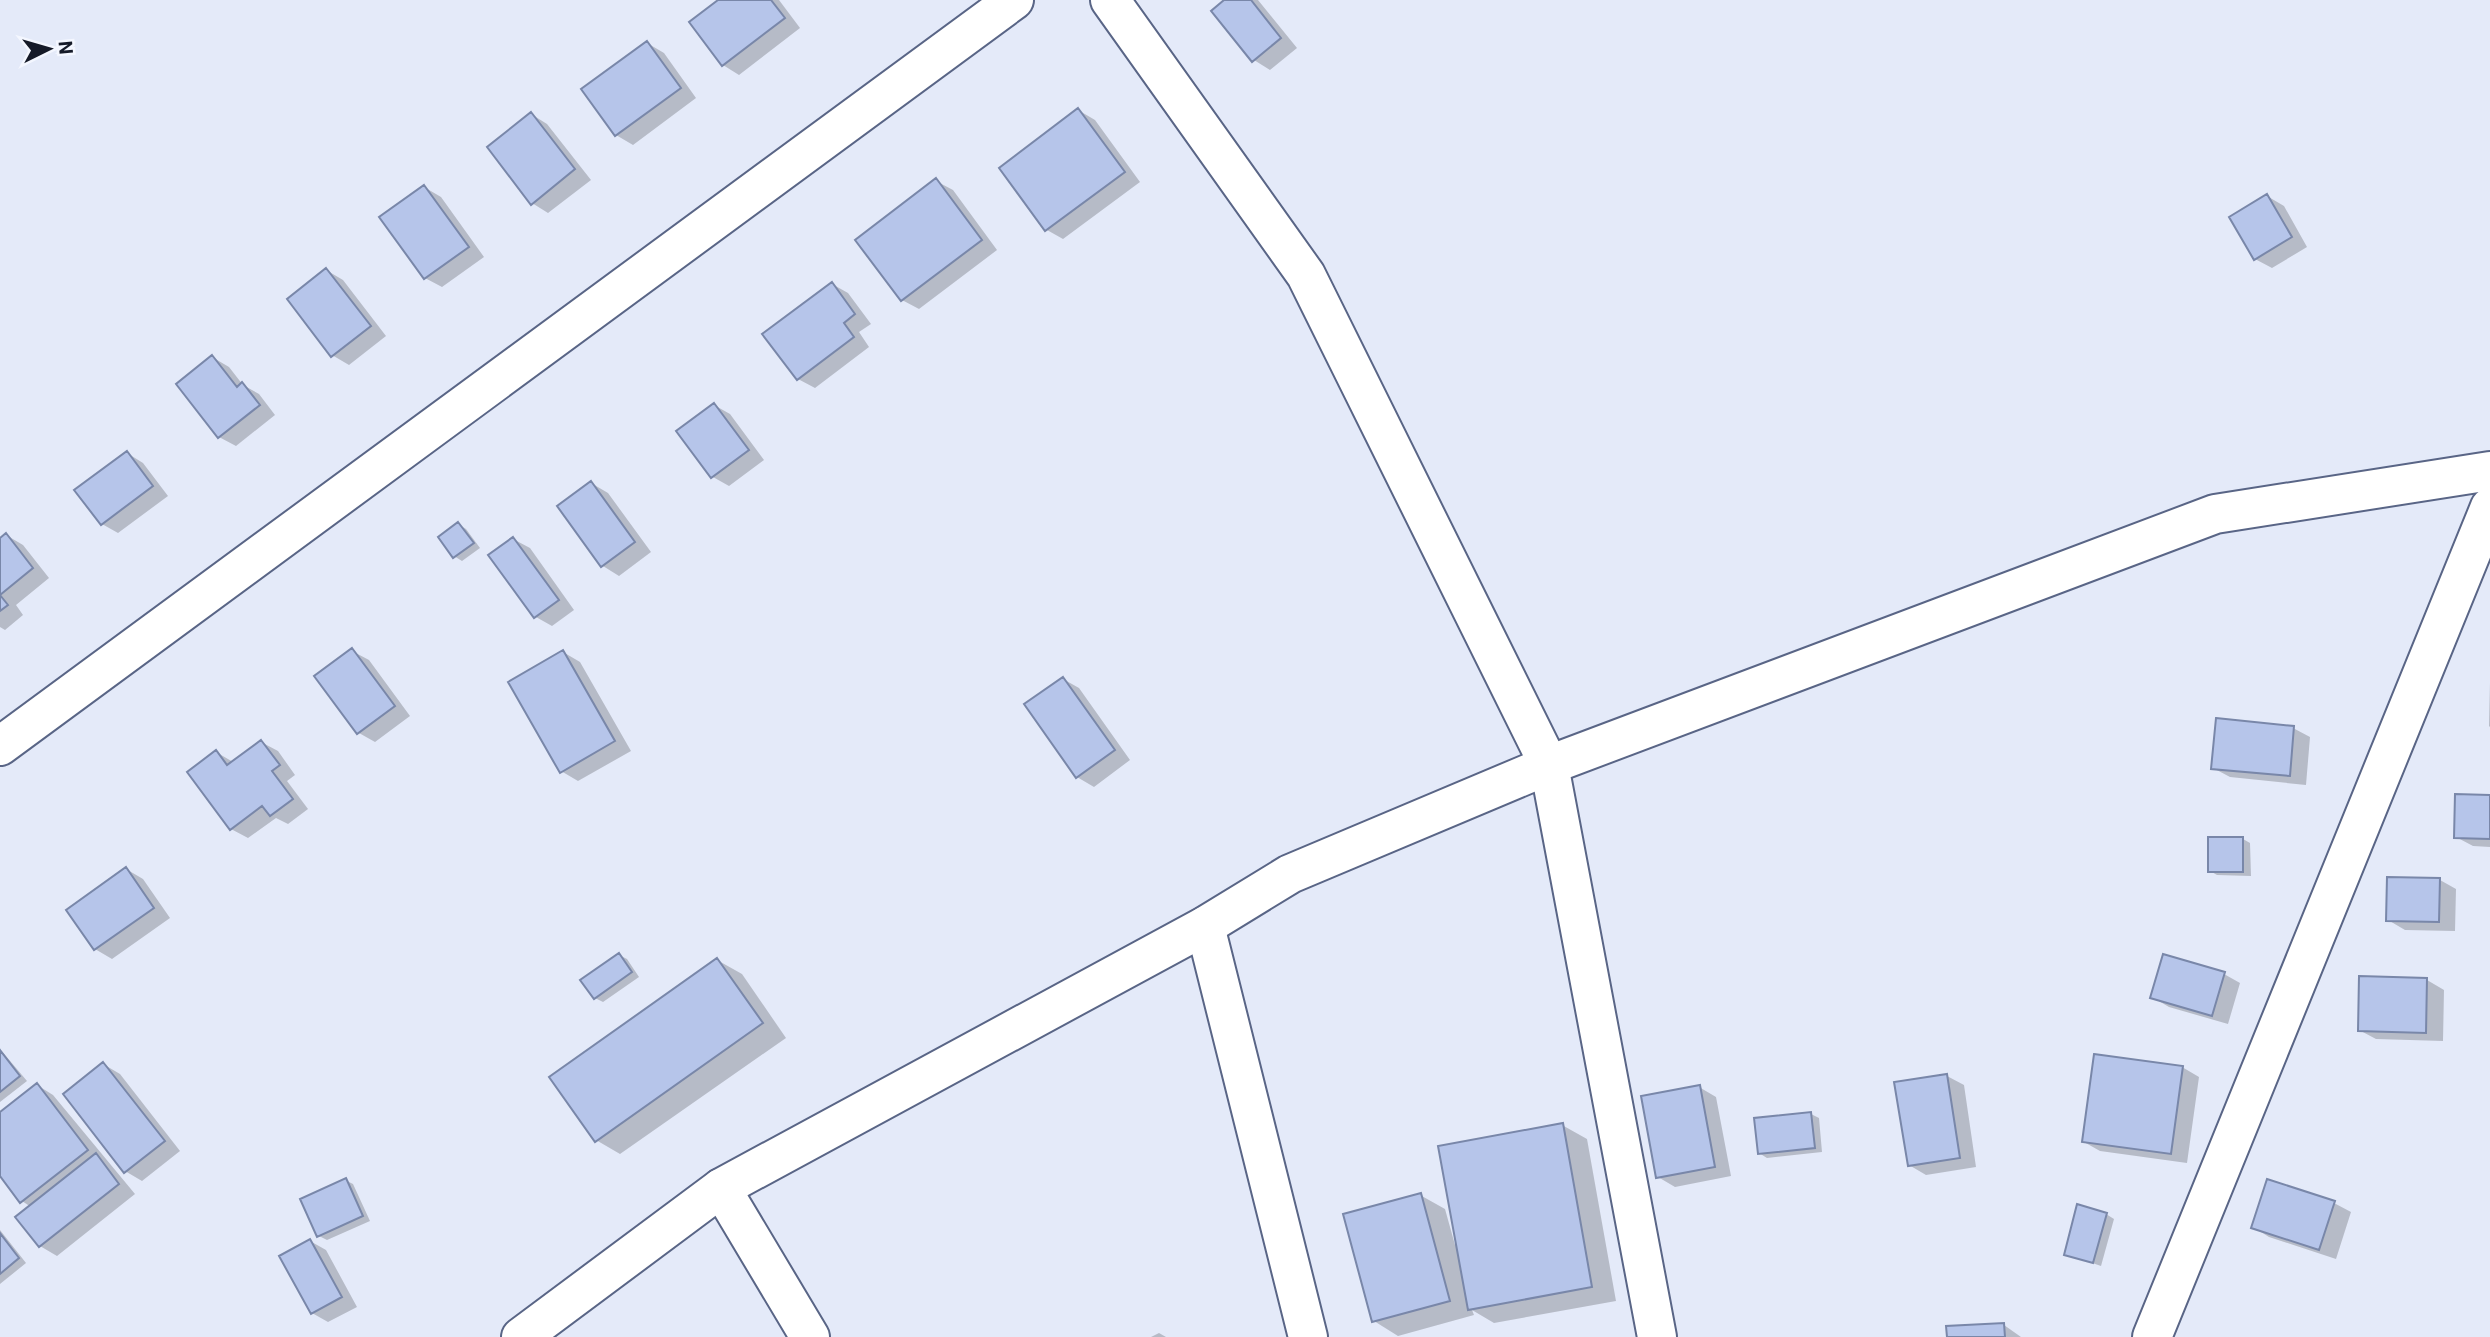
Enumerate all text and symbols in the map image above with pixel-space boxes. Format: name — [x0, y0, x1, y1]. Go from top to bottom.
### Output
north arrow — [14, 14, 84, 84]
text: N — [53, 40, 77, 55]

